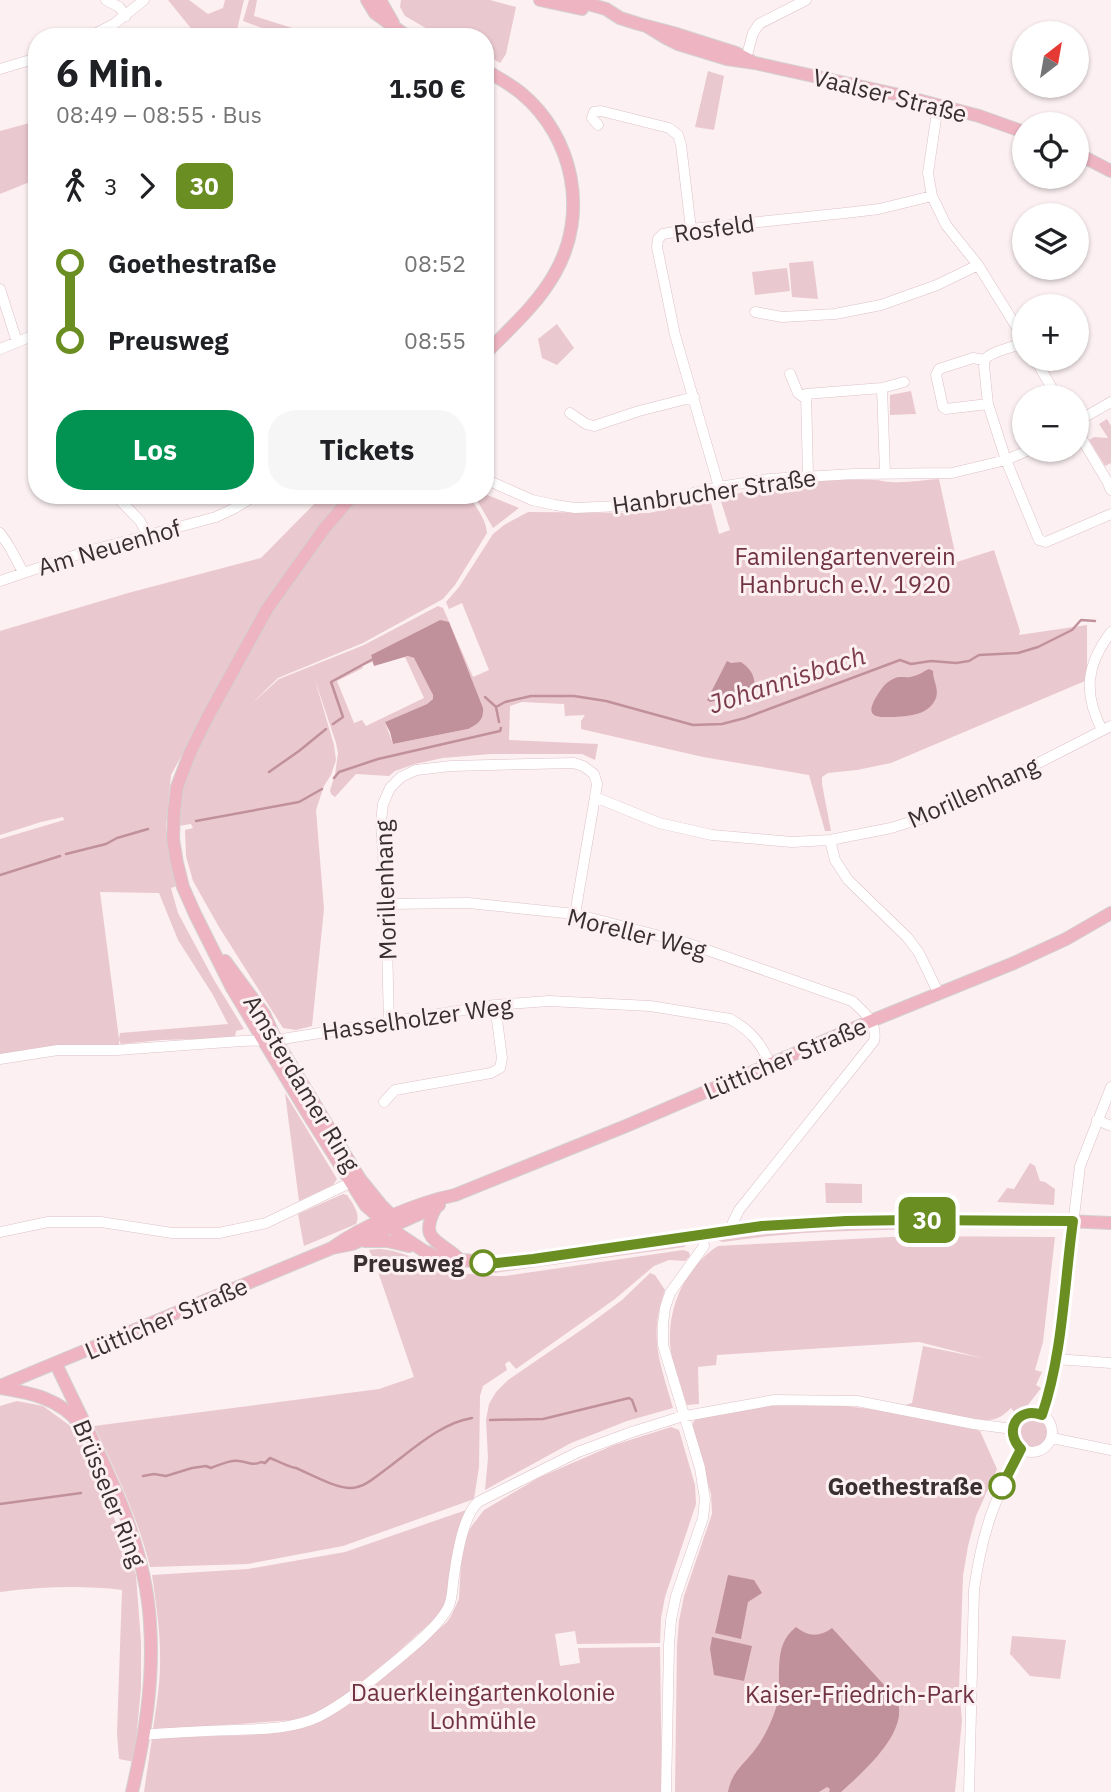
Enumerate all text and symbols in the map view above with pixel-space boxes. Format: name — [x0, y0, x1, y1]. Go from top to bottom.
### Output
north arrow — [1012, 21, 1088, 98]
map controls — [1012, 21, 1089, 462]
text: 6 Min. — [56, 48, 164, 97]
street label: Vaalser Straße — [810, 60, 970, 130]
text: 1.50 € — [389, 71, 466, 105]
text: 08:49 – 08:55 · Bus — [56, 99, 262, 129]
button: locate — [1012, 112, 1089, 189]
icon: walk — [56, 167, 94, 205]
icon: forward — [128, 167, 166, 205]
text: 30 — [190, 170, 219, 202]
text: 3 — [104, 171, 118, 201]
button: layers — [1012, 203, 1089, 280]
street label: Rosfeld — [672, 206, 756, 250]
text: Goethestraße — [108, 246, 277, 280]
text: 08:52 — [404, 248, 466, 278]
button: + — [1012, 294, 1089, 371]
text: Preusweg — [108, 323, 229, 357]
text: 08:55 — [404, 325, 466, 355]
button: − — [1012, 385, 1089, 462]
button: Los — [56, 410, 254, 490]
button: Tickets — [268, 410, 466, 490]
street label: Hanbrucher Straße — [610, 461, 818, 521]
street label: Am Neuenhof — [34, 511, 184, 583]
park label: Familengartenverein Hanbruch e.V. 1920 — [734, 540, 956, 600]
water label: Johannisbach — [704, 638, 870, 720]
street label: Morillenhang — [902, 749, 1044, 835]
street label: Morillenhang — [367, 819, 403, 961]
street label: Moreller Weg — [564, 900, 710, 966]
street label: Amsterdamer Ring — [237, 989, 368, 1178]
street label: Hasselholzer Weg — [320, 989, 514, 1047]
street label: Lütticher Straße — [699, 1009, 871, 1107]
line badge: 30 — [895, 1197, 958, 1243]
text: 30 — [913, 1204, 941, 1236]
place label: Preusweg — [353, 1247, 465, 1279]
marker: Preusweg — [470, 1250, 496, 1276]
street label: Lütticher Straße — [80, 1269, 252, 1367]
street label: Brüsseler Ring — [66, 1415, 154, 1572]
place label: Goethestraße — [827, 1470, 983, 1502]
marker: Goethestraße — [989, 1473, 1015, 1499]
park label: Dauerkleingartenkolonie Lohmühle — [351, 1676, 615, 1736]
park label: Kaiser-Friedrich-Park — [745, 1678, 975, 1710]

